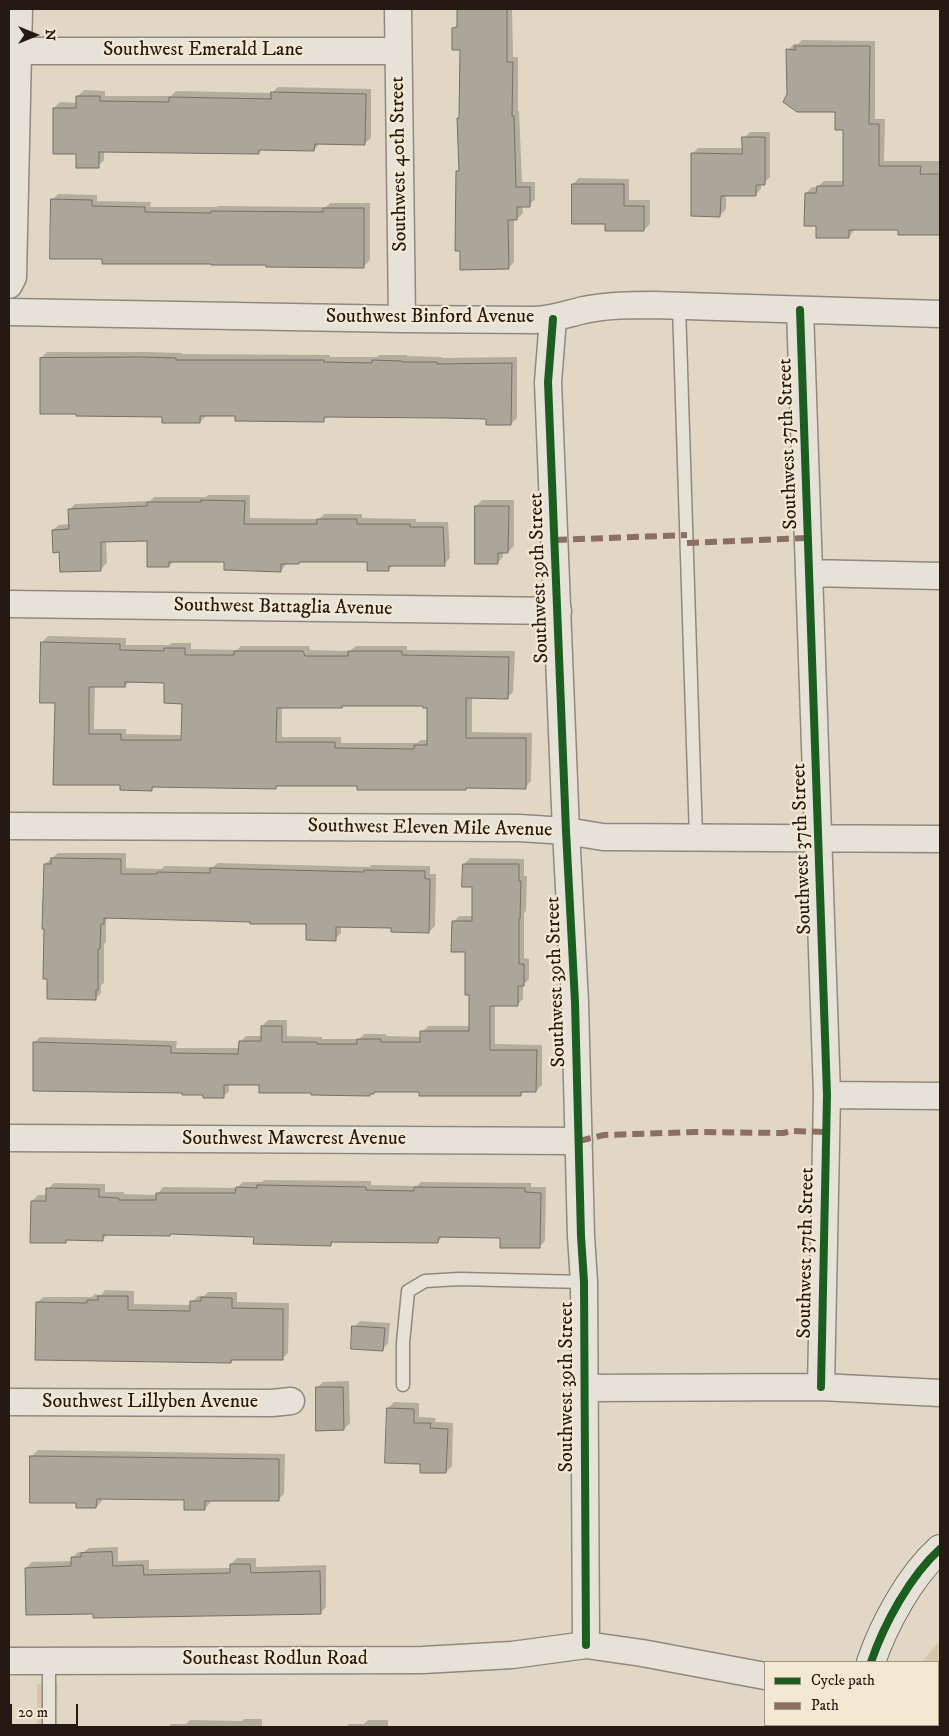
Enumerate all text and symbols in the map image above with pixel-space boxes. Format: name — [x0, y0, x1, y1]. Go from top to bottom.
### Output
north arrow — [10, 10, 60, 60]
text: N — [41, 29, 59, 41]
street label: Southwest Emerald Lane — [103, 39, 303, 63]
street label: Southwest 40th Street — [386, 76, 414, 252]
street label: Southwest Binford Avenue — [326, 306, 534, 330]
street label: Southwest 37th Street — [774, 358, 804, 530]
street label: Southwest 39th Street — [525, 492, 555, 664]
street label: Southwest Battaglia Avenue — [173, 594, 393, 622]
street label: Southwest 37th Street — [788, 763, 818, 935]
street label: Southwest Eleven Mile Avenue — [307, 815, 553, 843]
street label: Southwest 39th Street — [542, 896, 572, 1068]
street label: Southwest Mawcrest Avenue — [182, 1128, 406, 1152]
street label: Southwest 37th Street — [794, 1167, 820, 1339]
street label: Southwest 39th Street — [556, 1302, 580, 1472]
street label: Southwest Lillyben Avenue — [42, 1391, 258, 1415]
street label: Southeast Rodlun Road — [182, 1648, 368, 1672]
legend — [764, 1661, 939, 1726]
text: Cycle path — [811, 1671, 875, 1690]
scale bar — [12, 1694, 80, 1726]
text: Path — [811, 1696, 839, 1715]
text: 20 m — [18, 1703, 48, 1722]

